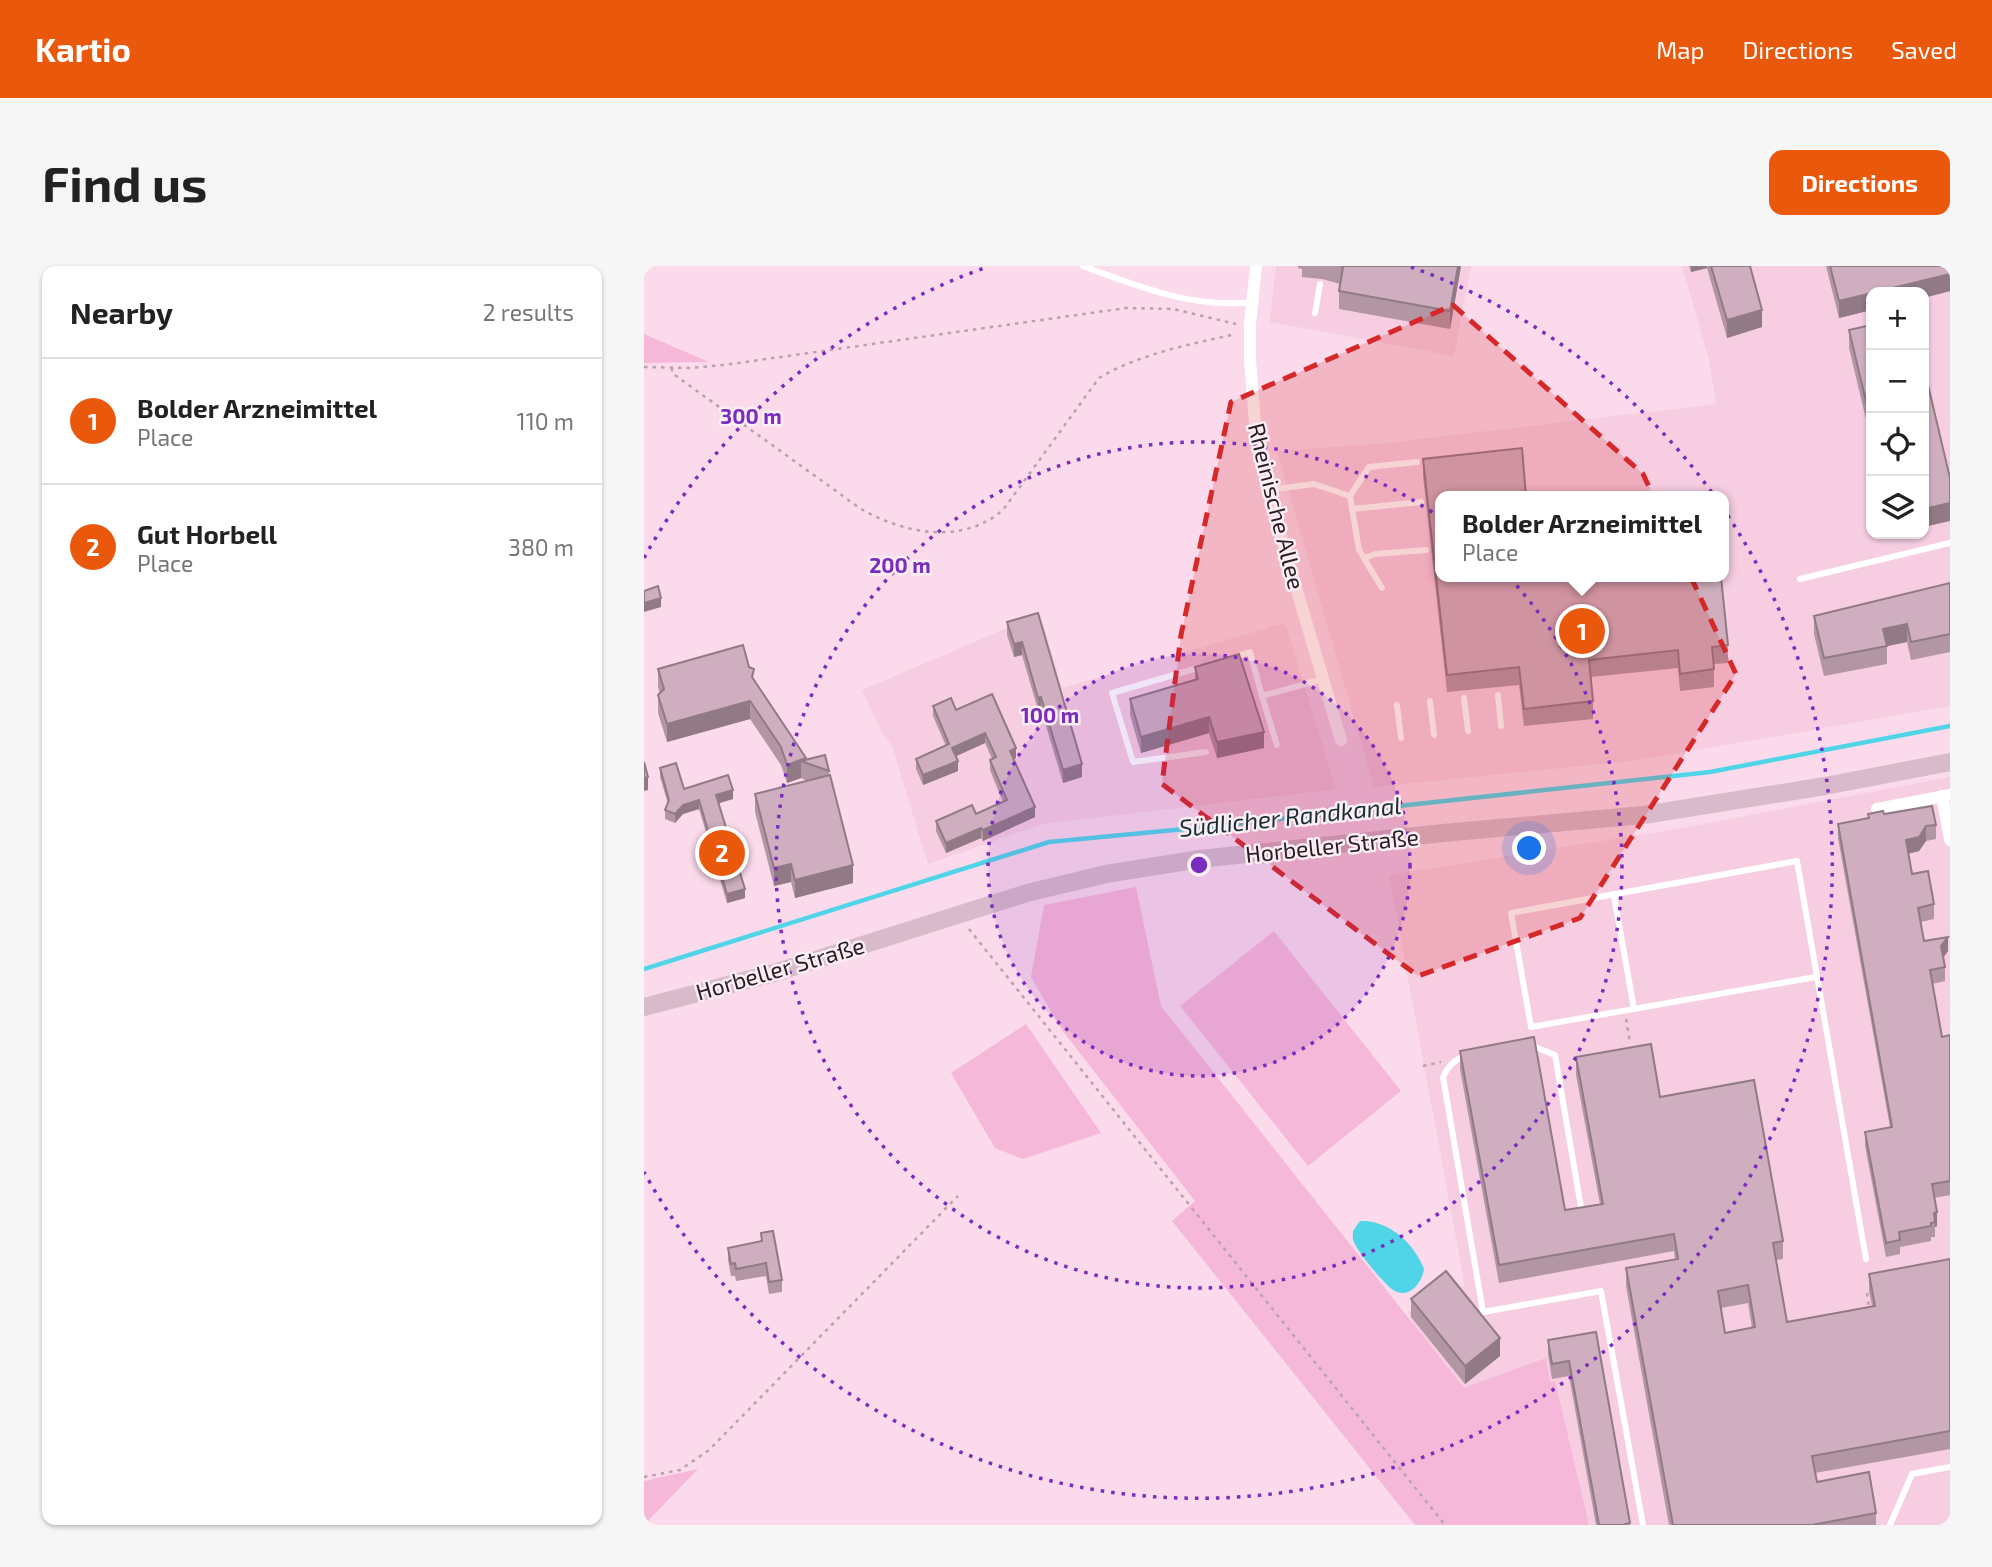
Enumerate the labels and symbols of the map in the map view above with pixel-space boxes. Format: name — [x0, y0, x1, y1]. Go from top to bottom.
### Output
text: 300 m — [720, 403, 782, 428]
street label: Rheinische Allee — [1243, 420, 1311, 592]
text: 200 m — [869, 552, 931, 577]
pin: 1 — [1559, 605, 1605, 657]
text: 100 m — [1021, 702, 1079, 727]
water label: Südlicher Randkanal — [1177, 790, 1403, 842]
street label: Horbeller Straße — [1244, 822, 1420, 868]
pin: 2 — [699, 827, 745, 879]
your location — [1512, 831, 1546, 865]
centre of rings — [1187, 853, 1211, 877]
street label: Horbeller Straße — [692, 931, 868, 1005]

